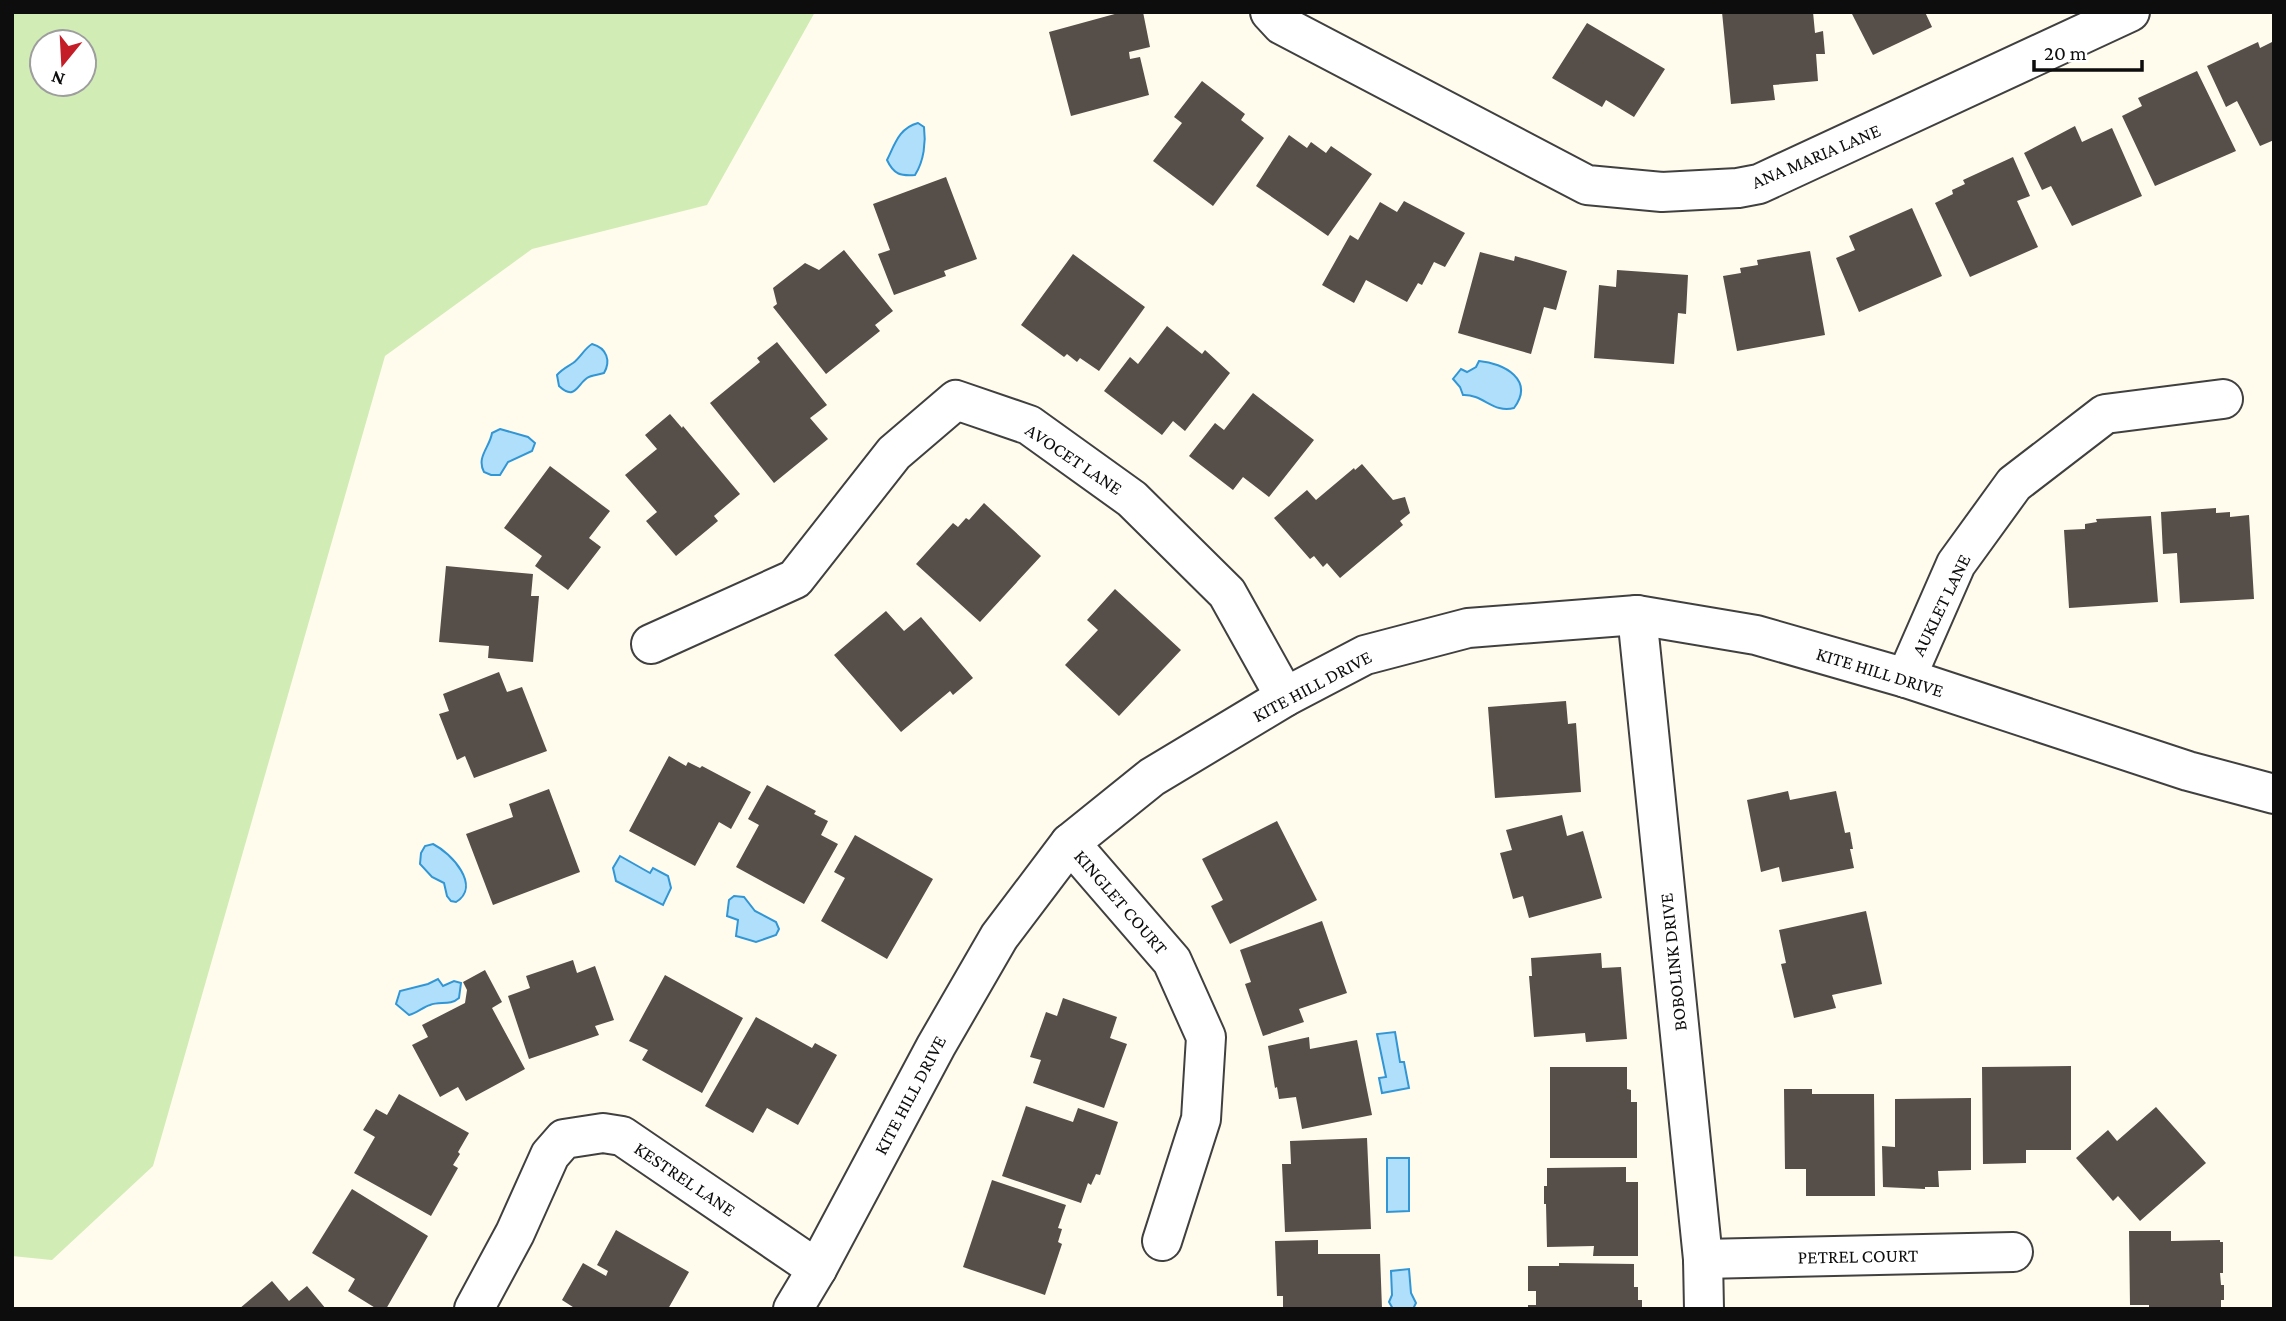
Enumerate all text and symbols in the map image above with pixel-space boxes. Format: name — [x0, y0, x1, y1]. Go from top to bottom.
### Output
north arrow — [28, 28, 98, 98]
scale bar — [2034, 28, 2142, 72]
text: 20 m — [2044, 41, 2087, 65]
text: N — [48, 67, 67, 91]
street label: ANA MARIA LANE — [1748, 119, 1884, 193]
street label: AVOCET LANE — [1022, 419, 1126, 499]
street label: AUKLET LANE — [1907, 551, 1975, 659]
street label: KITE HILL DRIVE — [1814, 643, 1946, 701]
street label: KITE HILL DRIVE — [1249, 646, 1375, 726]
street label: KINGLET COURT — [1070, 846, 1172, 959]
street label: BOBOLINK DRIVE — [1655, 892, 1691, 1032]
street label: KITE HILL DRIVE — [870, 1032, 950, 1158]
street label: KESTREL LANE — [630, 1137, 740, 1221]
street label: PETREL COURT — [1797, 1244, 1919, 1268]

